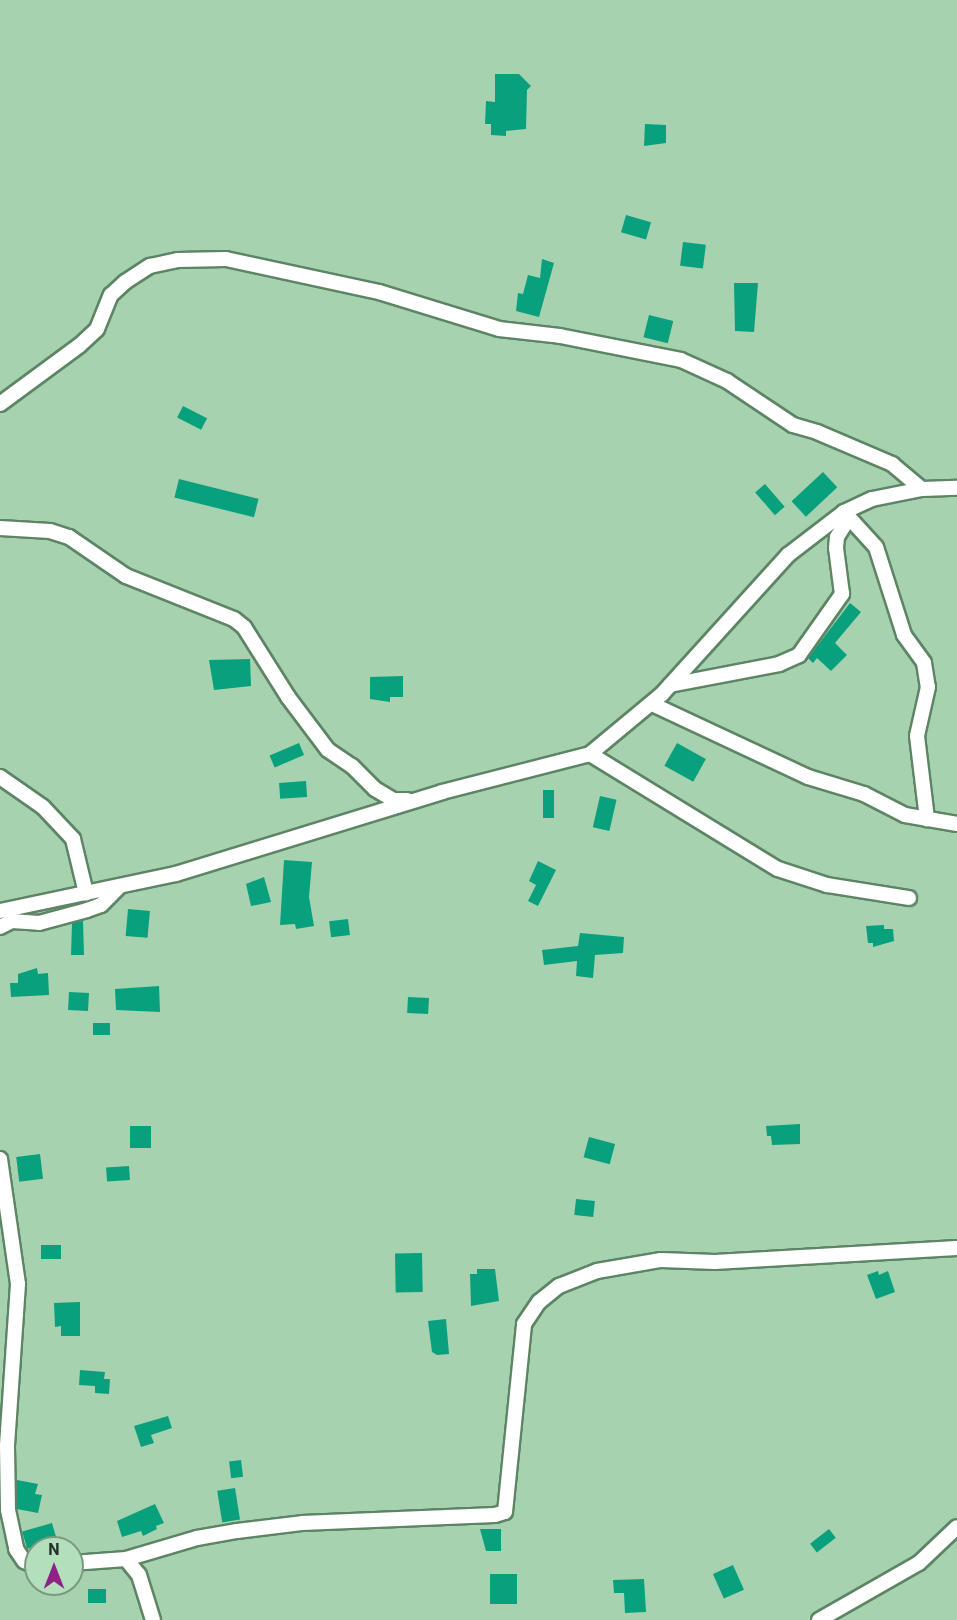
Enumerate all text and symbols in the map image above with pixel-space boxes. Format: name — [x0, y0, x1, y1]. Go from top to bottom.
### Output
north arrow — [24, 1536, 84, 1596]
text: N — [48, 1540, 60, 1559]

